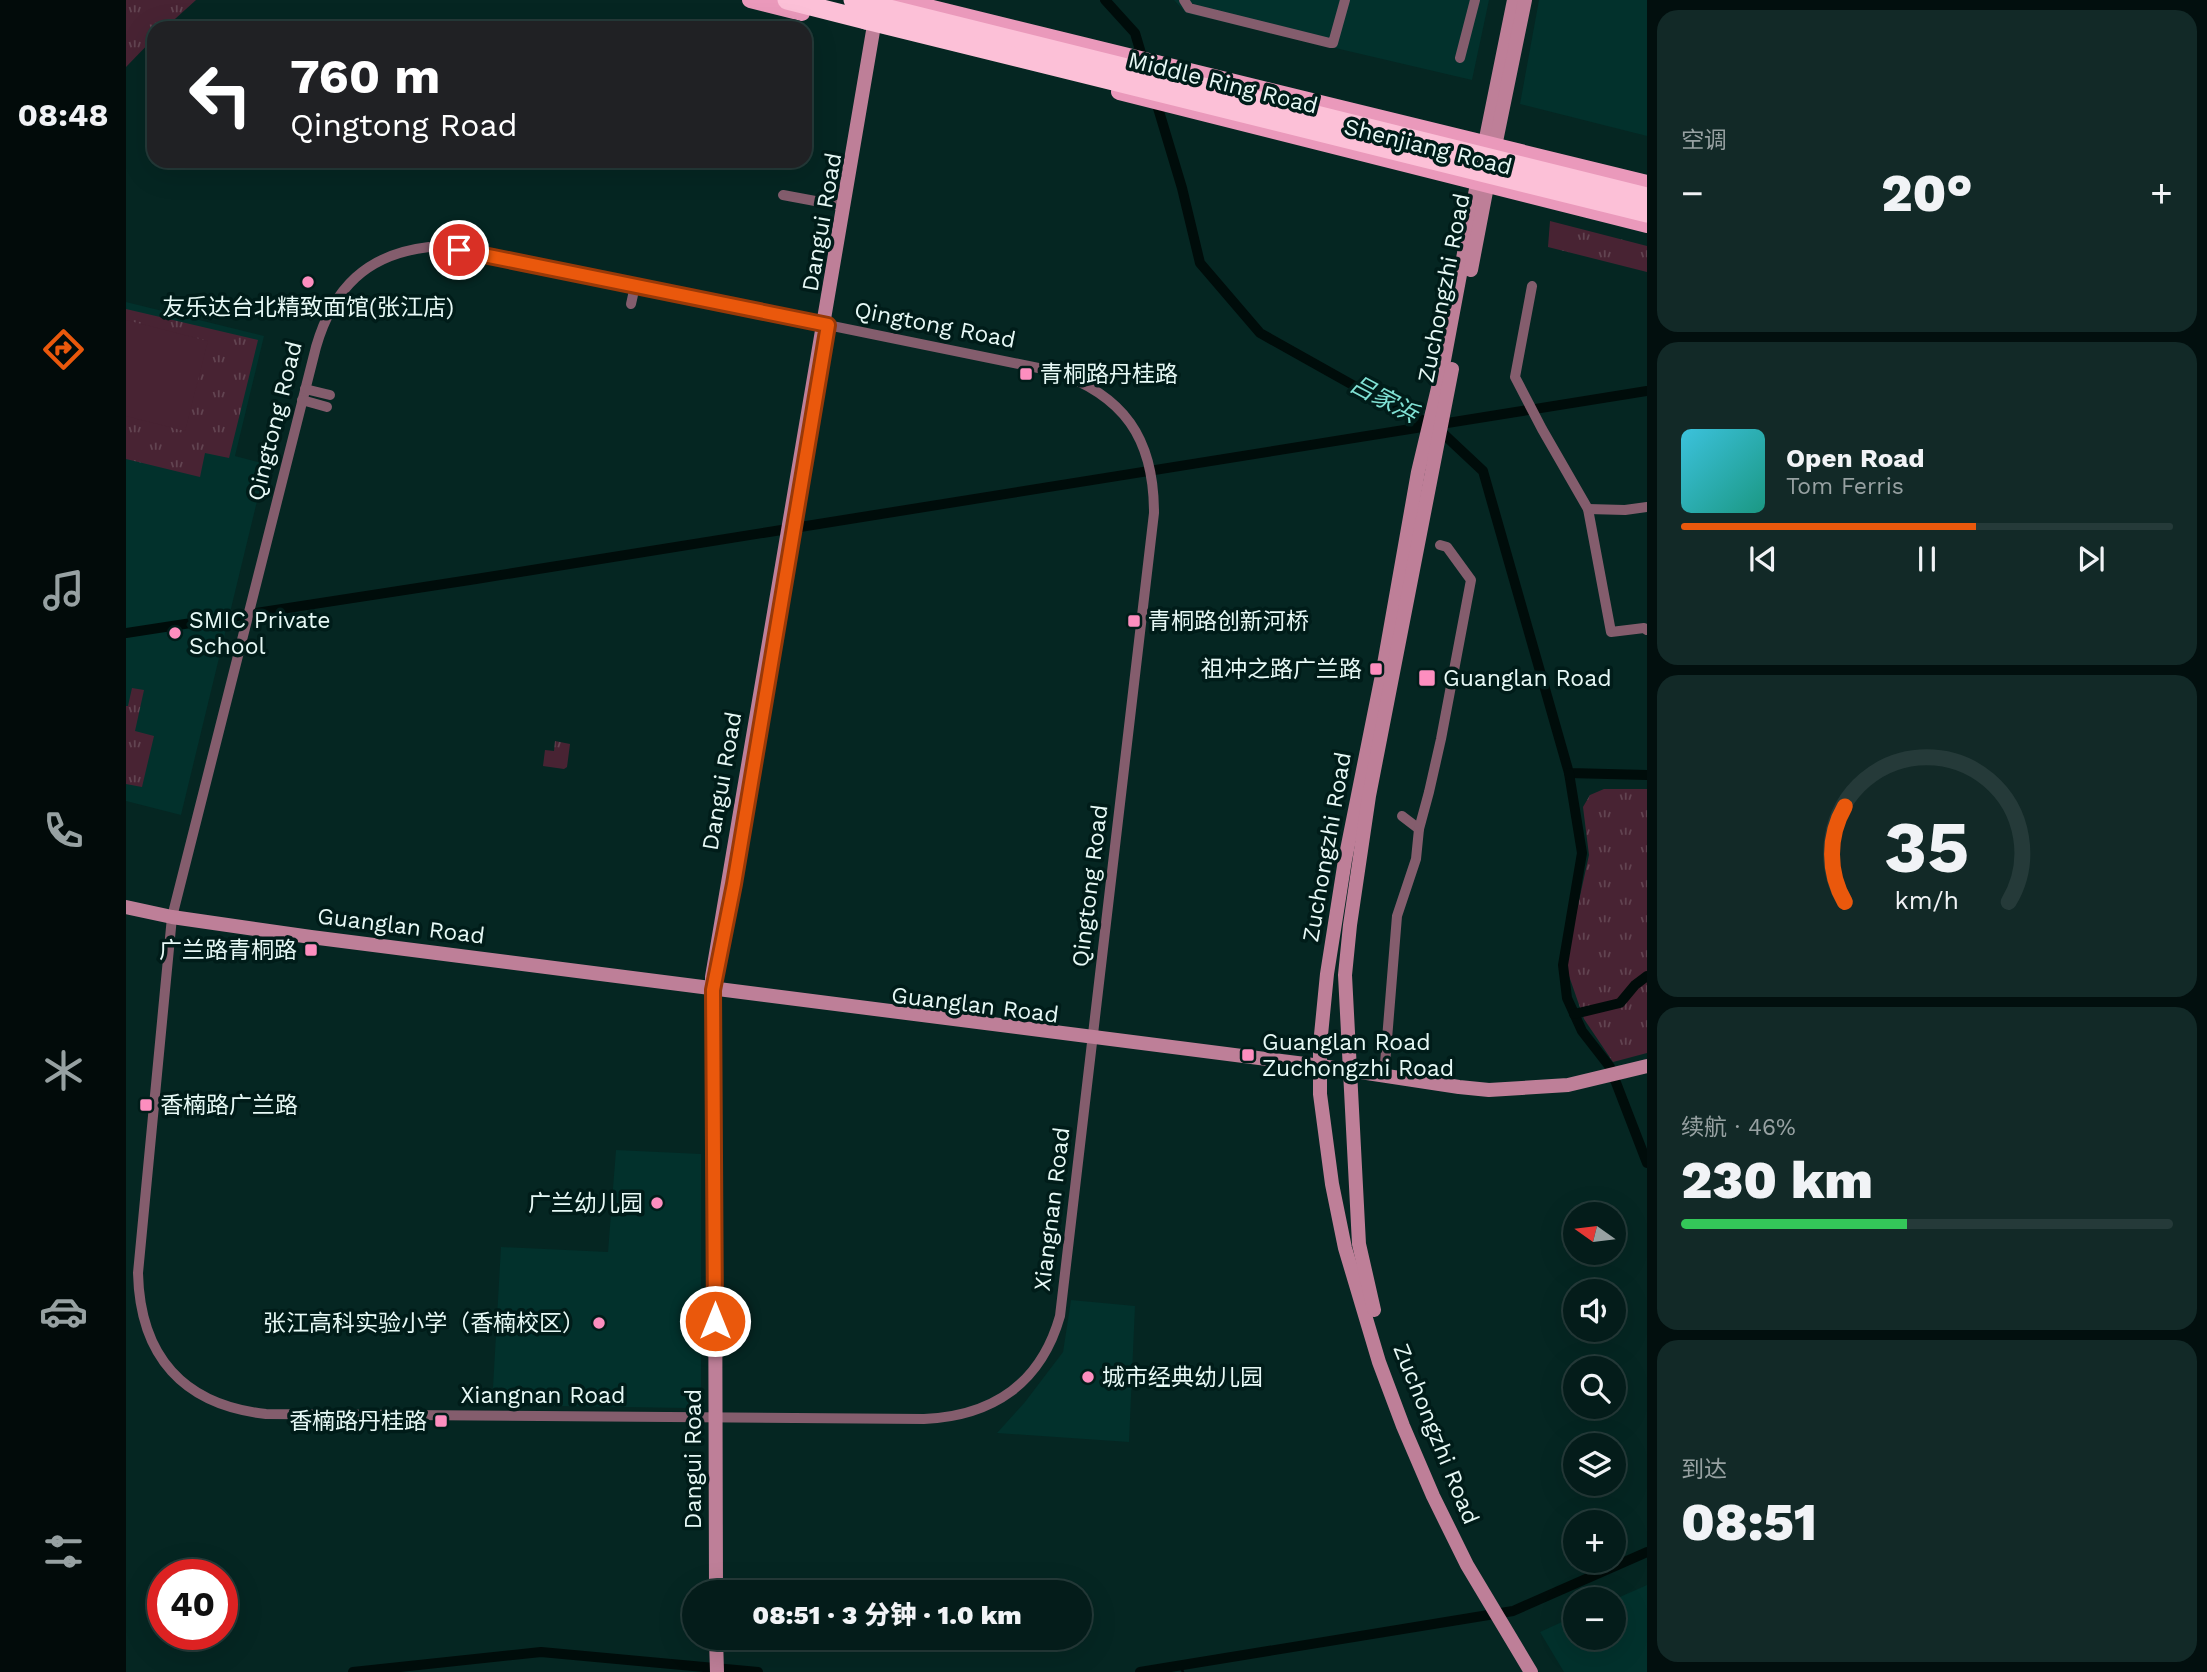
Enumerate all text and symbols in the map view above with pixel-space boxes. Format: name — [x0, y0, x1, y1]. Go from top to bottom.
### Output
street label: Middle Ring Road — [1125, 46, 1321, 120]
text: 760 m — [290, 47, 440, 105]
icon: left — [175, 49, 266, 140]
text: 08:48 — [17, 96, 109, 134]
text: Qingtong Road — [290, 106, 518, 144]
street label: Shenjiang Road — [1341, 113, 1515, 181]
text: 空调 — [1681, 127, 1727, 154]
street label: Dangui Road — [797, 151, 847, 293]
text: 20° — [1881, 163, 1973, 224]
text: − — [1681, 171, 1704, 215]
text: + — [2150, 171, 2173, 215]
street label: Zuchongzhi Road — [1412, 191, 1476, 385]
pin — [429, 220, 489, 280]
icon: arrive — [440, 231, 478, 269]
marker: 友乐达台北精致面馆(张江店) — [300, 274, 316, 290]
place label: 友乐达台北精致面馆(张江店) — [162, 294, 454, 321]
street label: Qingtong Road — [852, 296, 1018, 354]
icon: directions — [39, 325, 88, 374]
street label: Qingtong Road — [242, 338, 308, 504]
place label: 青桐路丹桂路 — [1040, 361, 1178, 388]
marker: 青桐路丹桂路 — [1018, 366, 1034, 382]
water label: 吕家浜 — [1346, 370, 1424, 429]
text: Open Road — [1786, 443, 1924, 473]
text: Tom Ferris — [1786, 473, 1904, 500]
icon: previous — [1744, 540, 1782, 578]
icon: pause — [1908, 540, 1946, 578]
icon: next — [2072, 540, 2110, 578]
icon: music — [39, 566, 88, 615]
place label: SMIC Private School — [189, 607, 330, 660]
place label: 青桐路创新河桥 — [1148, 608, 1309, 635]
marker: 青桐路创新河桥 — [1126, 613, 1142, 629]
marker: SMIC Private School — [167, 625, 183, 641]
place label: 祖冲之路广兰路 — [1201, 656, 1362, 683]
marker: 祖冲之路广兰路 — [1368, 661, 1384, 677]
place label: Guanglan Road — [1443, 665, 1612, 692]
marker: Guanglan Road — [1417, 668, 1437, 688]
street label: Dangui Road — [697, 710, 747, 852]
street label: Zuchongzhi Road — [1297, 750, 1357, 944]
street label: Qingtong Road — [1067, 803, 1113, 969]
text: 35 — [1884, 804, 1970, 890]
icon: phone — [39, 806, 88, 855]
text: km/h — [1895, 886, 1959, 915]
street label: Guanglan Road — [316, 902, 486, 950]
place label: 广兰路青桐路 — [159, 937, 297, 964]
marker: 广兰路青桐路 — [303, 942, 319, 958]
street label: Guanglan Road — [890, 981, 1060, 1029]
place label: Guanglan Road Zuchongzhi Road — [1262, 1029, 1454, 1082]
icon: climate — [39, 1046, 88, 1095]
marker: Guanglan Road Zuchongzhi Road — [1240, 1047, 1256, 1063]
place label: 香楠路广兰路 — [160, 1092, 298, 1119]
marker: 香楠路广兰路 — [138, 1097, 154, 1113]
text: 续航 · 46% — [1681, 1114, 1796, 1141]
street label: Xiangnan Road — [1029, 1126, 1075, 1292]
text: 230 km — [1681, 1150, 1873, 1211]
place label: 广兰幼儿园 — [528, 1190, 643, 1217]
marker: 广兰幼儿园 — [649, 1195, 665, 1211]
north arrow — [1563, 1202, 1626, 1265]
map controls — [1563, 1202, 1626, 1650]
button: sound — [1563, 1279, 1626, 1342]
position arrow — [678, 1284, 752, 1358]
icon: car — [39, 1287, 88, 1336]
place label: 张江高科实验小学（香楠校区） — [263, 1310, 585, 1337]
marker: 张江高科实验小学（香楠校区） — [591, 1315, 607, 1331]
street label: Zuchongzhi Road — [1387, 1340, 1485, 1528]
button: search — [1563, 1356, 1626, 1419]
place label: 城市经典幼儿园 — [1102, 1364, 1263, 1391]
marker: 城市经典幼儿园 — [1080, 1369, 1096, 1385]
street label: Xiangnan Road — [461, 1382, 625, 1409]
street label: Dangui Road — [680, 1389, 707, 1529]
place label: 香楠路丹桂路 — [289, 1408, 427, 1435]
marker: 香楠路丹桂路 — [433, 1413, 449, 1429]
button: layers — [1563, 1433, 1626, 1496]
text: 到达 — [1681, 1456, 1727, 1483]
text: 08:51 — [1681, 1492, 1817, 1553]
button: + — [1563, 1510, 1626, 1573]
icon: filters — [39, 1527, 88, 1576]
speed limit sign: 40 — [147, 1559, 238, 1650]
button: − — [1563, 1587, 1626, 1650]
text: 08:51 · 3 分钟 · 1.0 km — [752, 1600, 1022, 1630]

